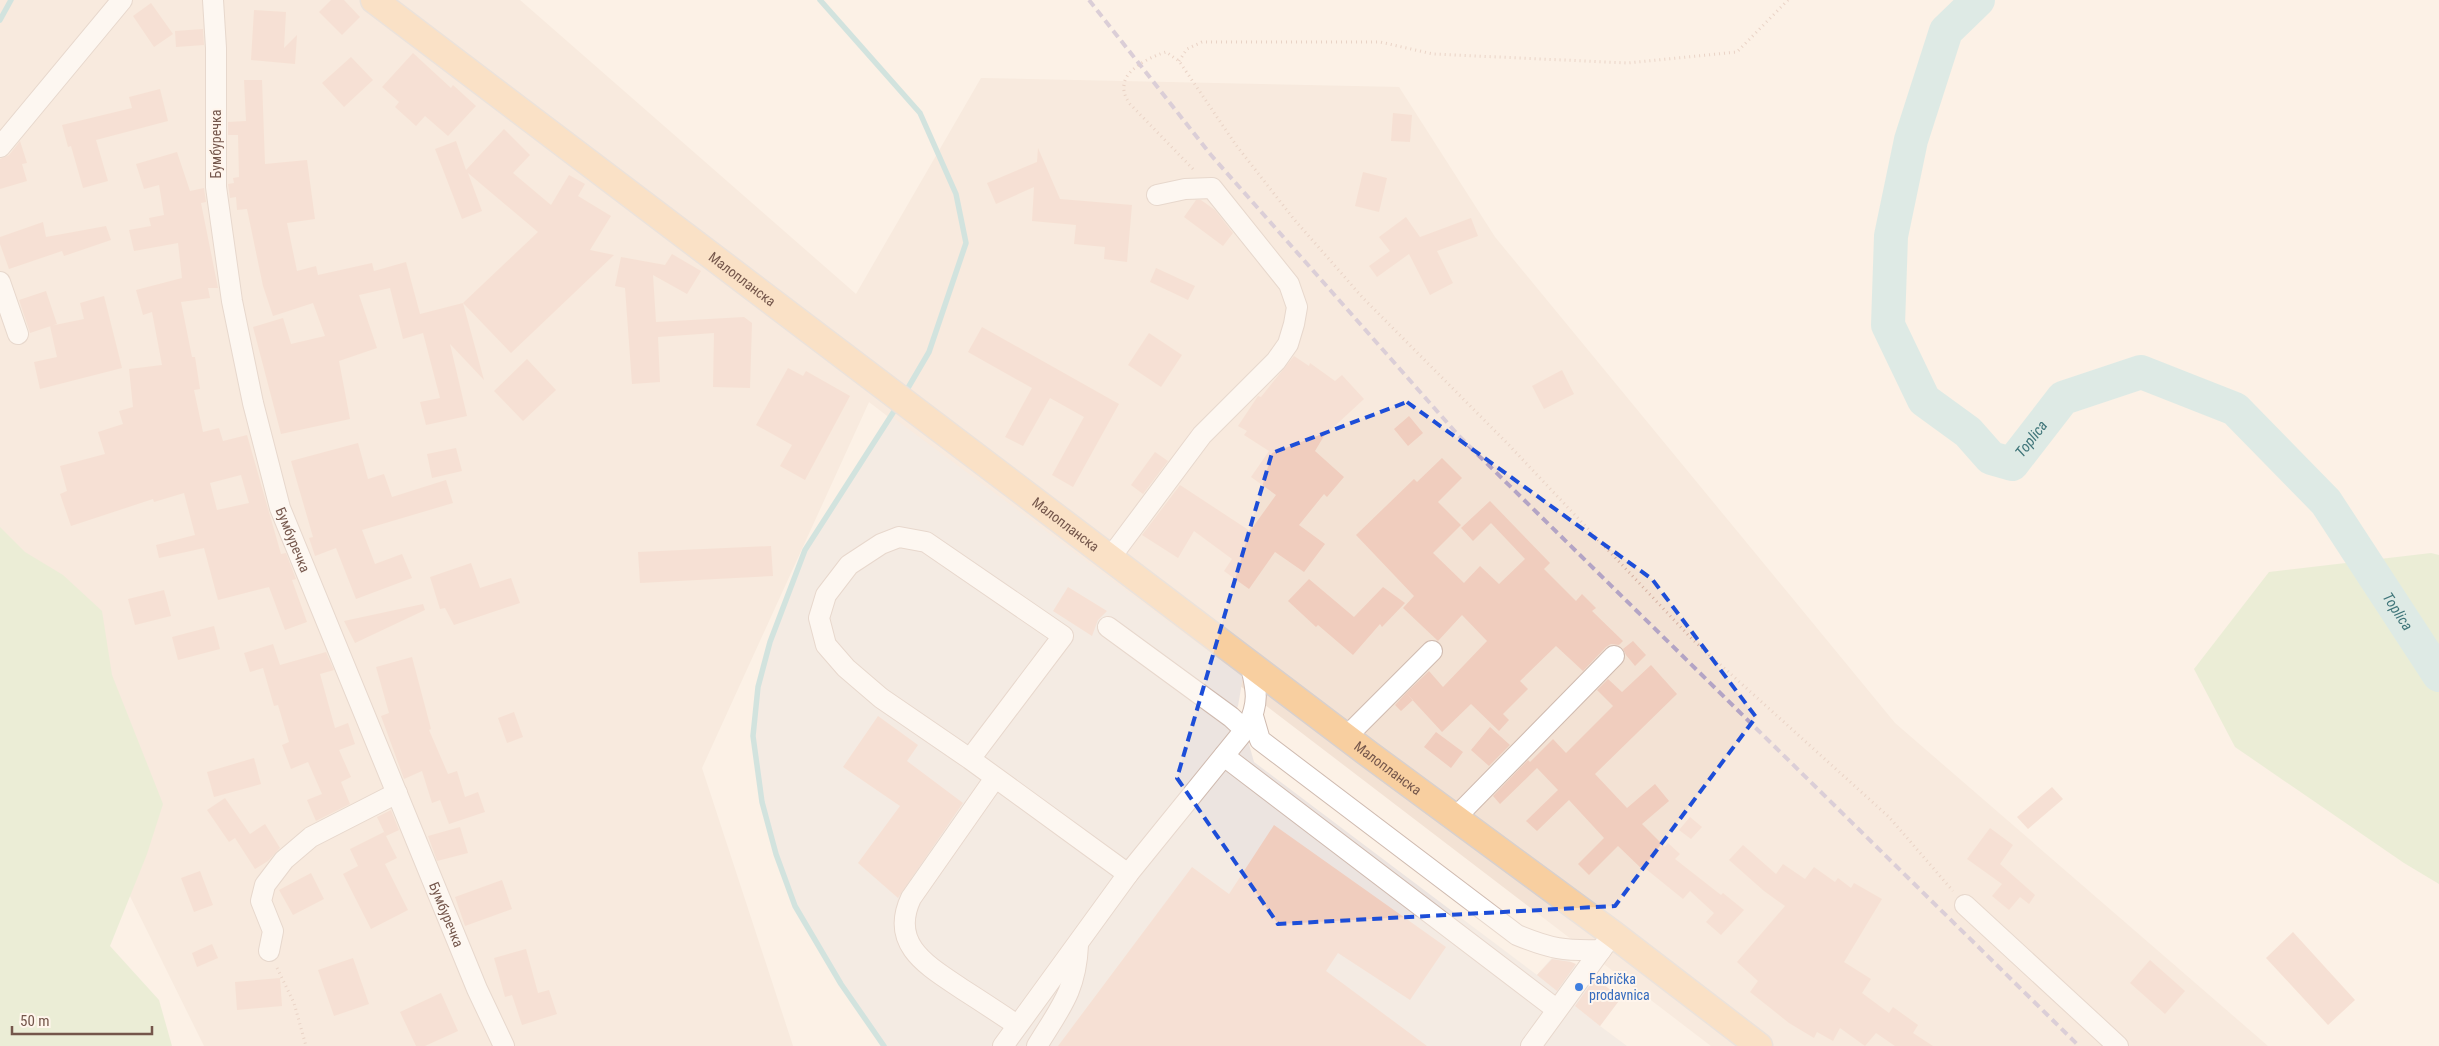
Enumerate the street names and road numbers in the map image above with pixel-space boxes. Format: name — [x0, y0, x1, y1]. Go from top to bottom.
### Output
street label: Бумбуречка — [208, 110, 224, 178]
street label: Малопланска — [706, 249, 779, 309]
street label: Малопланска — [1029, 494, 1102, 555]
street label: Бумбуречка — [273, 505, 313, 575]
street label: Малопланска — [1351, 738, 1425, 798]
street label: Бумбуречка — [426, 880, 467, 949]

